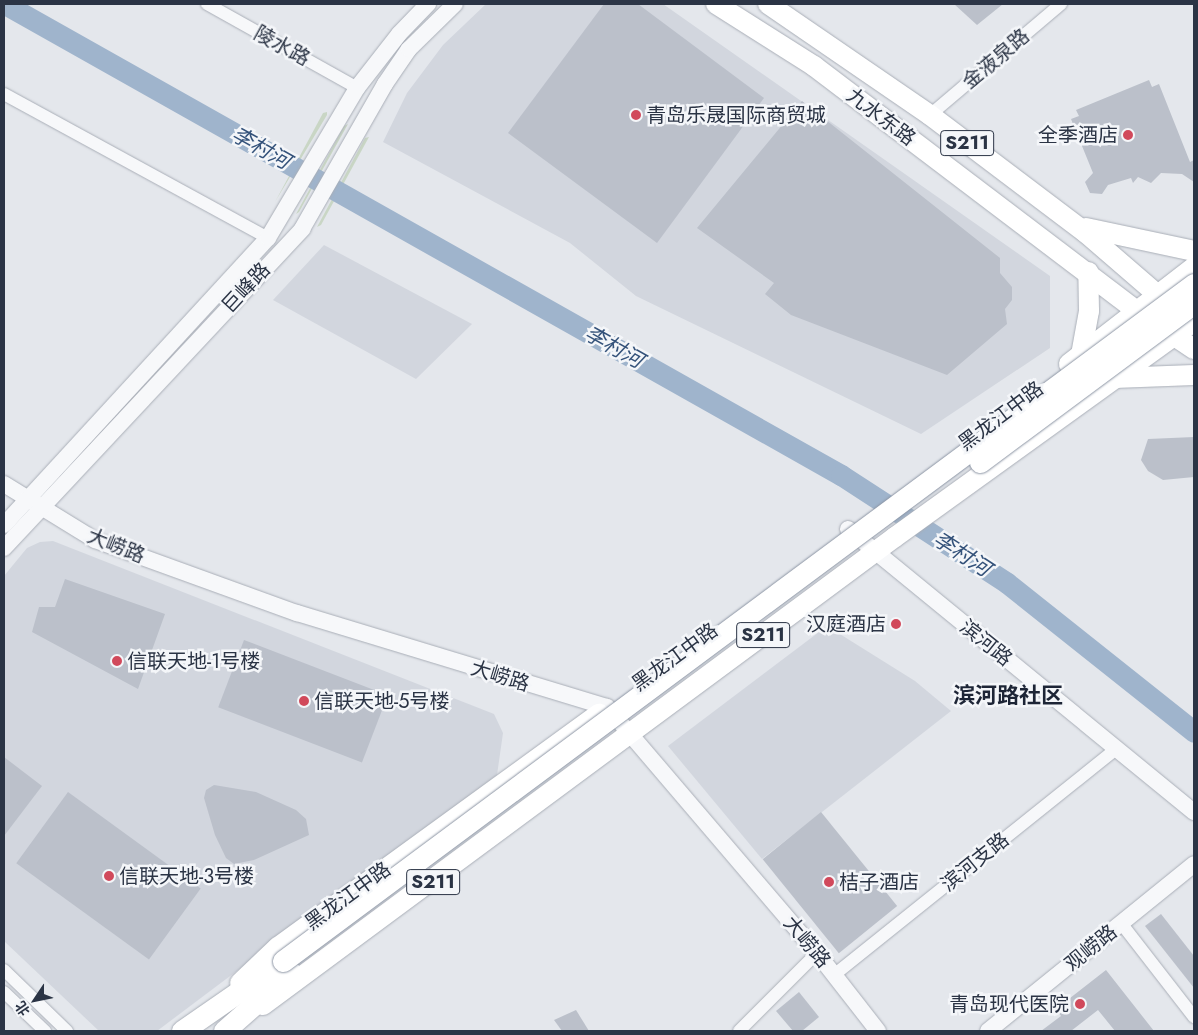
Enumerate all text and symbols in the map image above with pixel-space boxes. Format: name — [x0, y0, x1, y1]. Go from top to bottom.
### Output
street label: 陵水路 — [250, 21, 314, 71]
street label: 金液泉路 — [958, 24, 1034, 94]
street label: 九水东路 — [842, 83, 920, 151]
place label: 青岛乐晟国际商贸城 — [646, 103, 826, 127]
marker: 青岛乐晟国际商贸城 — [630, 109, 642, 121]
water label: 李村河 — [227, 122, 295, 174]
place label: 全季酒店 — [1038, 123, 1118, 147]
road number: S211 — [940, 126, 994, 160]
marker: 全季酒店 — [1122, 129, 1134, 141]
street label: 巨峰路 — [217, 258, 275, 318]
water label: 李村河 — [580, 321, 648, 373]
street label: 黑龙江中路 — [954, 376, 1048, 456]
street label: 大崂路 — [84, 524, 148, 568]
water label: 李村河 — [929, 526, 995, 582]
place label: 汉庭酒店 — [806, 612, 886, 636]
street label: 滨河路 — [955, 615, 1017, 671]
street label: 黑龙江中路 — [627, 618, 723, 696]
road number: S211 — [736, 618, 790, 652]
marker: 汉庭酒店 — [890, 618, 902, 630]
place label: 信联天地-1号楼 — [127, 649, 260, 673]
marker: 信联天地-1号楼 — [111, 655, 123, 667]
street label: 大崂路 — [468, 656, 532, 696]
district label: 滨河路社区 — [953, 683, 1063, 709]
place label: 信联天地-5号楼 — [314, 689, 449, 713]
marker: 信联天地-5号楼 — [298, 695, 310, 707]
street label: 滨河支路 — [936, 828, 1014, 896]
street label: 黑龙江中路 — [300, 857, 396, 935]
place label: 信联天地-3号楼 — [119, 864, 254, 888]
road number: S211 — [406, 866, 460, 899]
marker: 信联天地-3号楼 — [103, 870, 115, 882]
place label: 桔子酒店 — [839, 870, 919, 894]
marker: 桔子酒店 — [823, 876, 835, 888]
street label: 大崂路 — [779, 911, 835, 973]
street label: 观崂路 — [1060, 920, 1122, 976]
north arrow — [10, 975, 60, 1025]
place label: 青岛现代医院 — [949, 992, 1069, 1016]
text: 北 — [10, 997, 35, 1020]
marker: 青岛现代医院 — [1073, 997, 1087, 1011]

